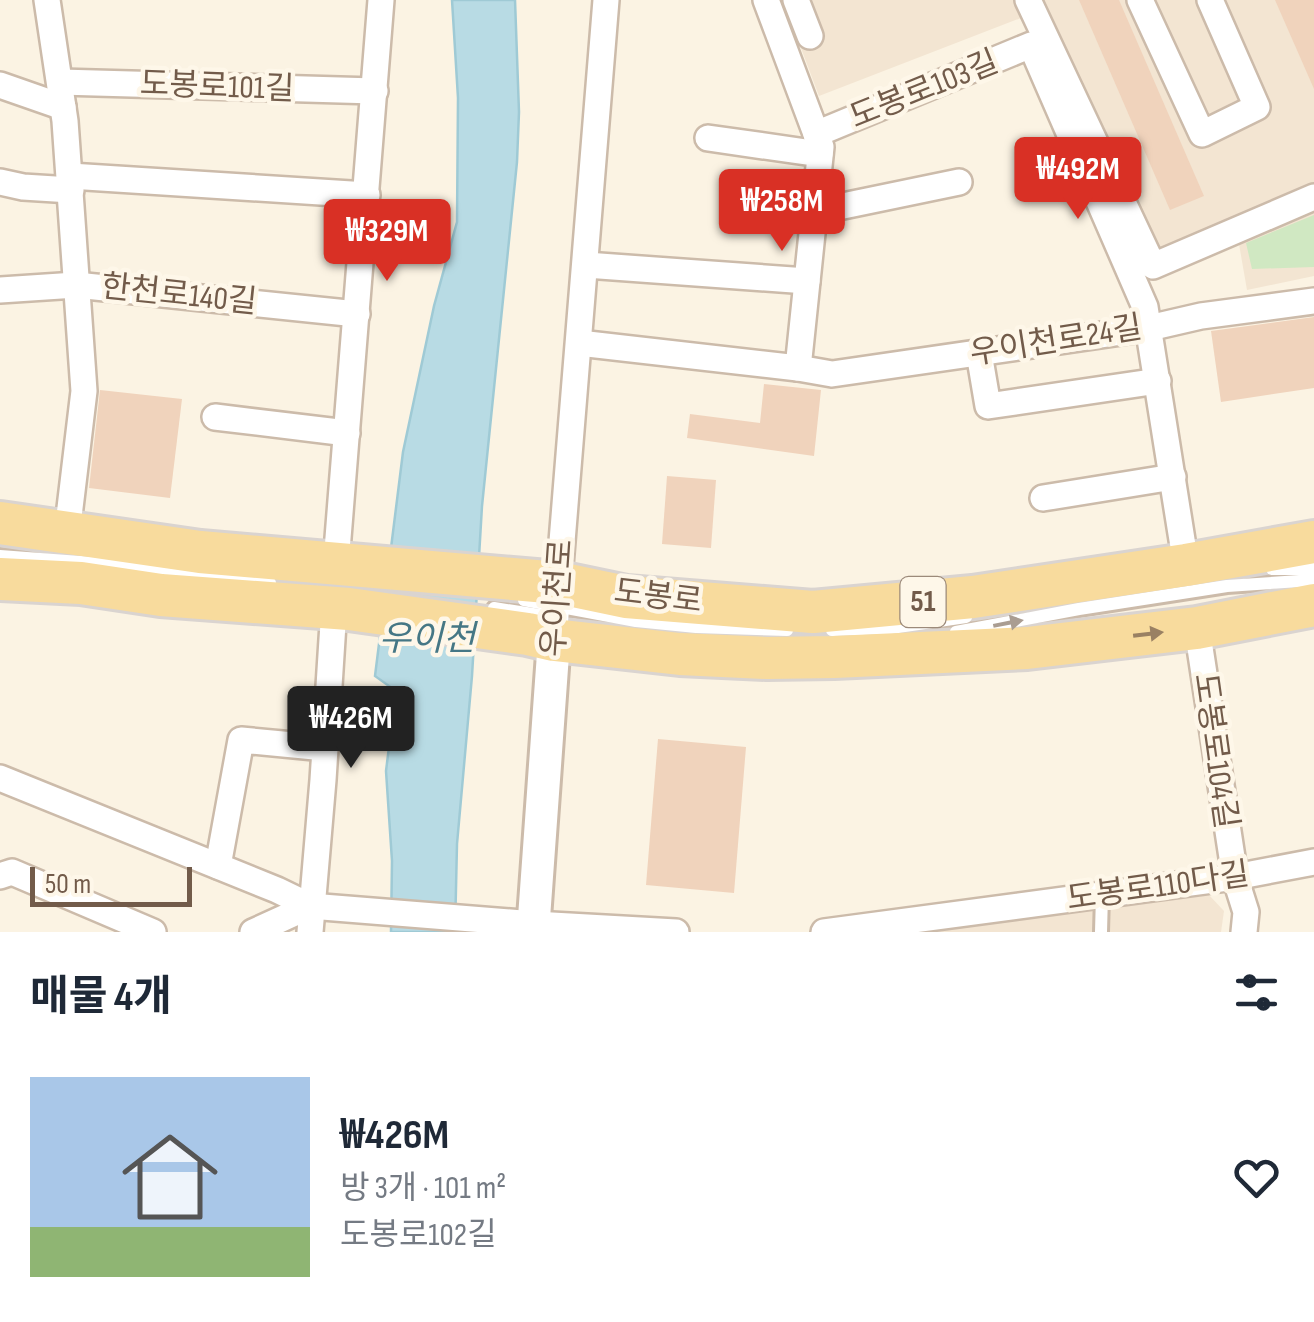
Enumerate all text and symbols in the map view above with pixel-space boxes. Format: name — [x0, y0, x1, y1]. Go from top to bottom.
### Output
street label: 도봉로103길 — [844, 43, 1004, 137]
street label: 도봉로101길 — [139, 65, 295, 109]
pin: ₩492M — [1008, 137, 1148, 222]
text: ₩492M — [1036, 150, 1120, 189]
pin: ₩258M — [712, 169, 852, 254]
text: ₩258M — [741, 182, 823, 221]
pin: ₩329M — [317, 199, 457, 284]
text: ₩329M — [346, 212, 428, 251]
street label: 한천로140길 — [99, 267, 259, 323]
street label: 우이천로24길 — [967, 308, 1145, 374]
street label: 우이천로 — [534, 538, 582, 658]
street label: 도봉로 — [612, 572, 704, 622]
road number: 51 — [900, 577, 946, 627]
one-way arrow — [993, 614, 1024, 630]
water label: 우이천 — [379, 618, 479, 661]
one-way arrow — [1133, 626, 1165, 642]
street label: 도봉로104길 — [1185, 671, 1245, 831]
pin: ₩426M — [281, 686, 421, 771]
text: ₩426M — [309, 699, 393, 738]
street label: 도봉로110다길 — [1064, 855, 1252, 919]
scale bar — [30, 862, 192, 906]
text: 50 m — [45, 868, 91, 901]
icon: filters — [1229, 965, 1284, 1020]
text: 매물 4개 — [30, 972, 172, 1023]
text: ₩426M — [340, 1110, 449, 1161]
icon: home — [110, 1117, 230, 1237]
icon: heart — [1229, 1150, 1284, 1205]
text: 방 3개 · 101 m² — [340, 1169, 506, 1208]
text: 도봉로102길 — [340, 1216, 496, 1255]

